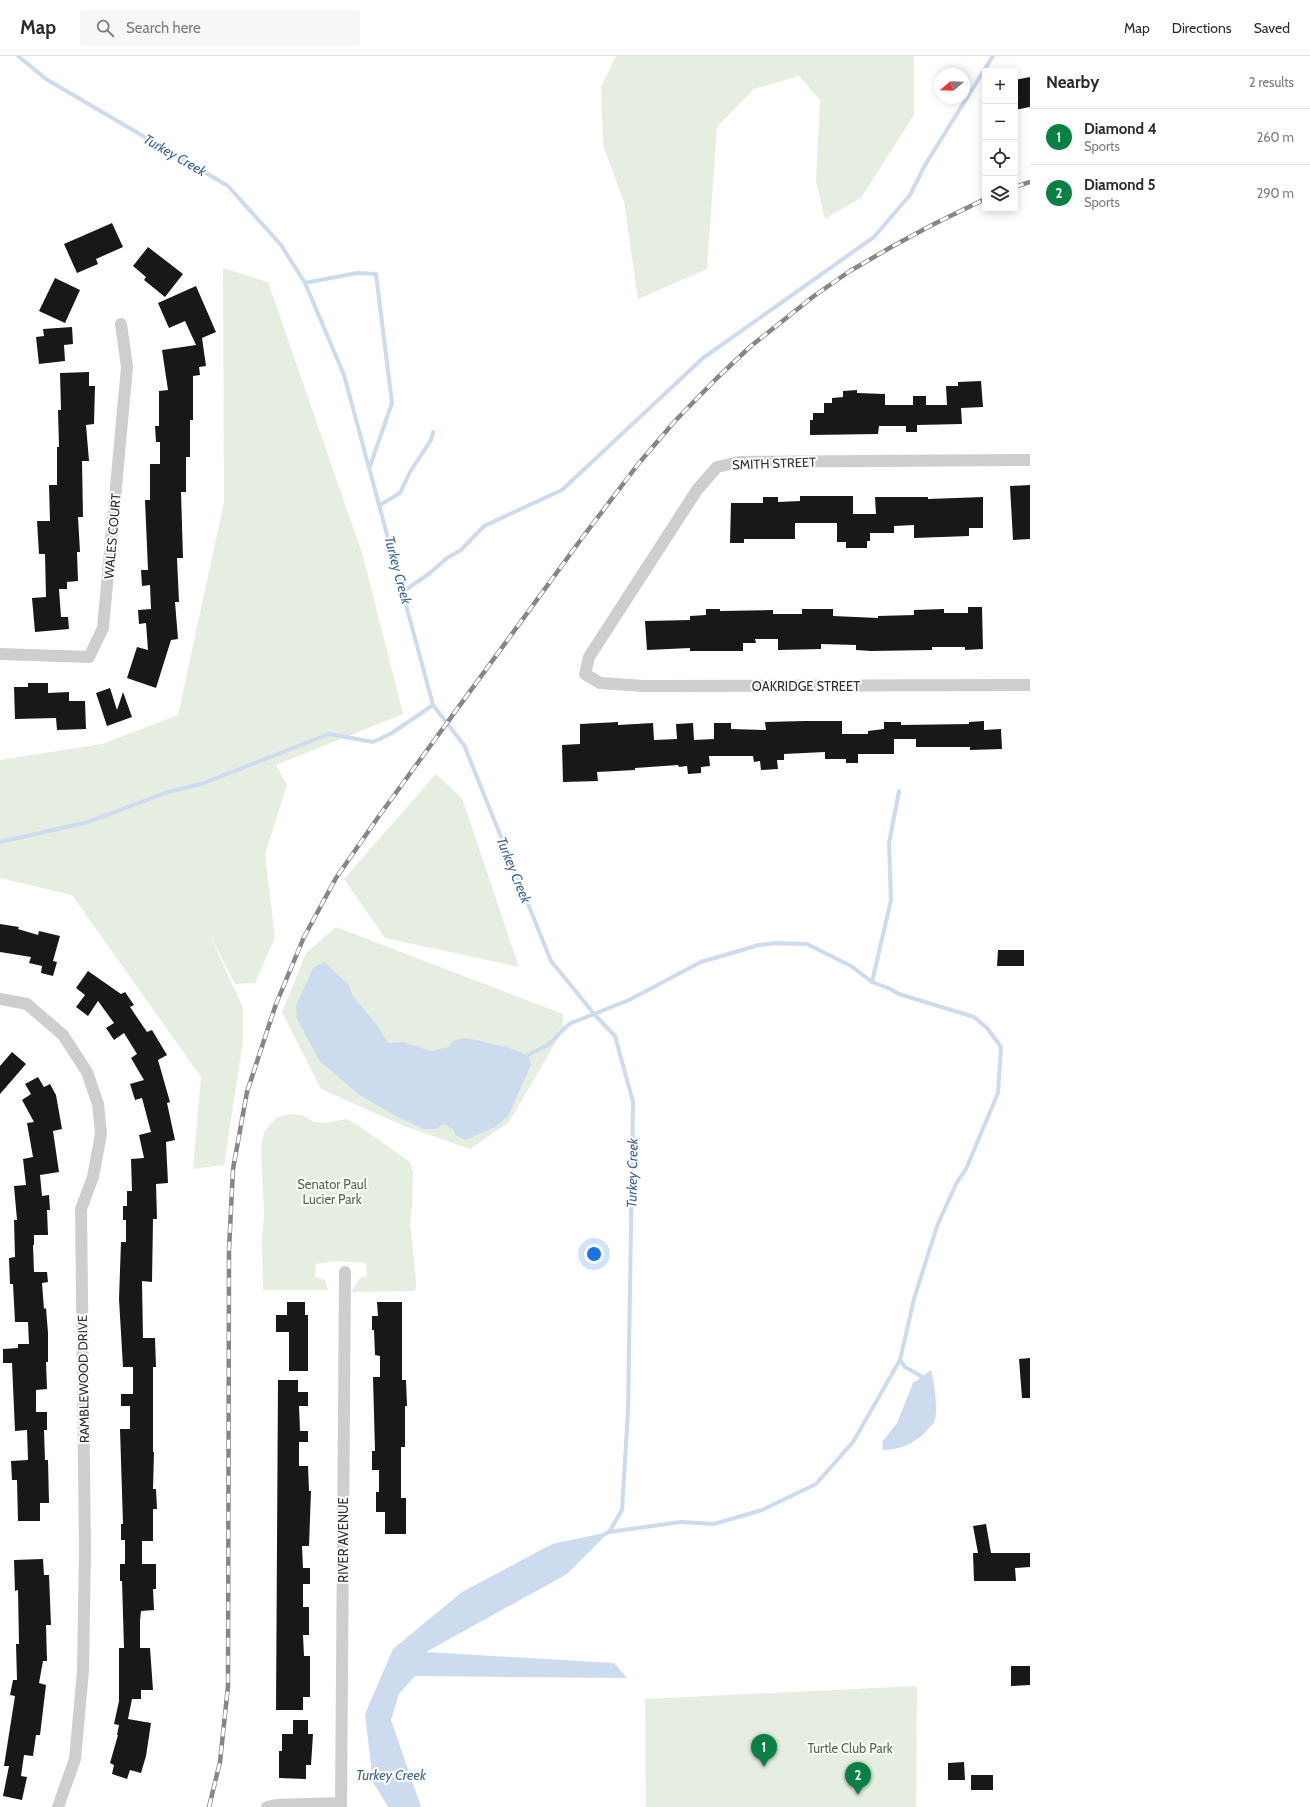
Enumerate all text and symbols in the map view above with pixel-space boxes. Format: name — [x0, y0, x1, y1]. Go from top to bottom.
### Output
search box — [80, 10, 360, 46]
text: Map — [20, 16, 56, 39]
icon: search — [94, 17, 116, 39]
text: Search here — [126, 19, 201, 37]
text: Map — [1124, 19, 1150, 37]
text: Directions — [1172, 19, 1232, 37]
text: Saved — [1254, 19, 1290, 37]
north arrow — [934, 68, 970, 104]
map controls — [982, 68, 1018, 212]
button: + — [982, 68, 1018, 104]
text: Nearby — [1046, 72, 1099, 92]
text: 2 results — [1249, 74, 1294, 90]
button: − — [982, 104, 1018, 140]
text: Diamond 4 — [1084, 120, 1157, 138]
text: 1 — [1057, 129, 1061, 145]
text: 260 m — [1256, 129, 1294, 145]
water label: Turkey Creek — [140, 130, 211, 181]
text: Sports — [1084, 138, 1120, 154]
button: locate — [982, 140, 1018, 176]
button: layers — [982, 176, 1018, 212]
text: Diamond 5 — [1084, 176, 1156, 194]
text: 2 — [1056, 185, 1062, 201]
text: 290 m — [1256, 185, 1294, 201]
text: Sports — [1084, 194, 1120, 210]
street label: SMITH STREET — [732, 454, 816, 472]
street label: WALES COURT — [100, 492, 124, 579]
water label: Turkey Creek — [380, 534, 416, 607]
street label: OAKRIDGE STREET — [752, 678, 860, 694]
water label: Turkey Creek — [493, 834, 536, 907]
water label: Turkey Creek — [622, 1137, 642, 1208]
park label: Senator Paul Lucier Park — [297, 1176, 367, 1207]
your location — [584, 1244, 604, 1264]
street label: RAMBLEWOOD DRIVE — [74, 1315, 92, 1443]
street label: RIVER AVENUE — [335, 1497, 351, 1583]
pin: 1 — [751, 1734, 777, 1767]
park label: Turtle Club Park — [807, 1740, 893, 1756]
pin: 2 — [845, 1762, 871, 1795]
water label: Turkey Creek — [356, 1766, 427, 1784]

